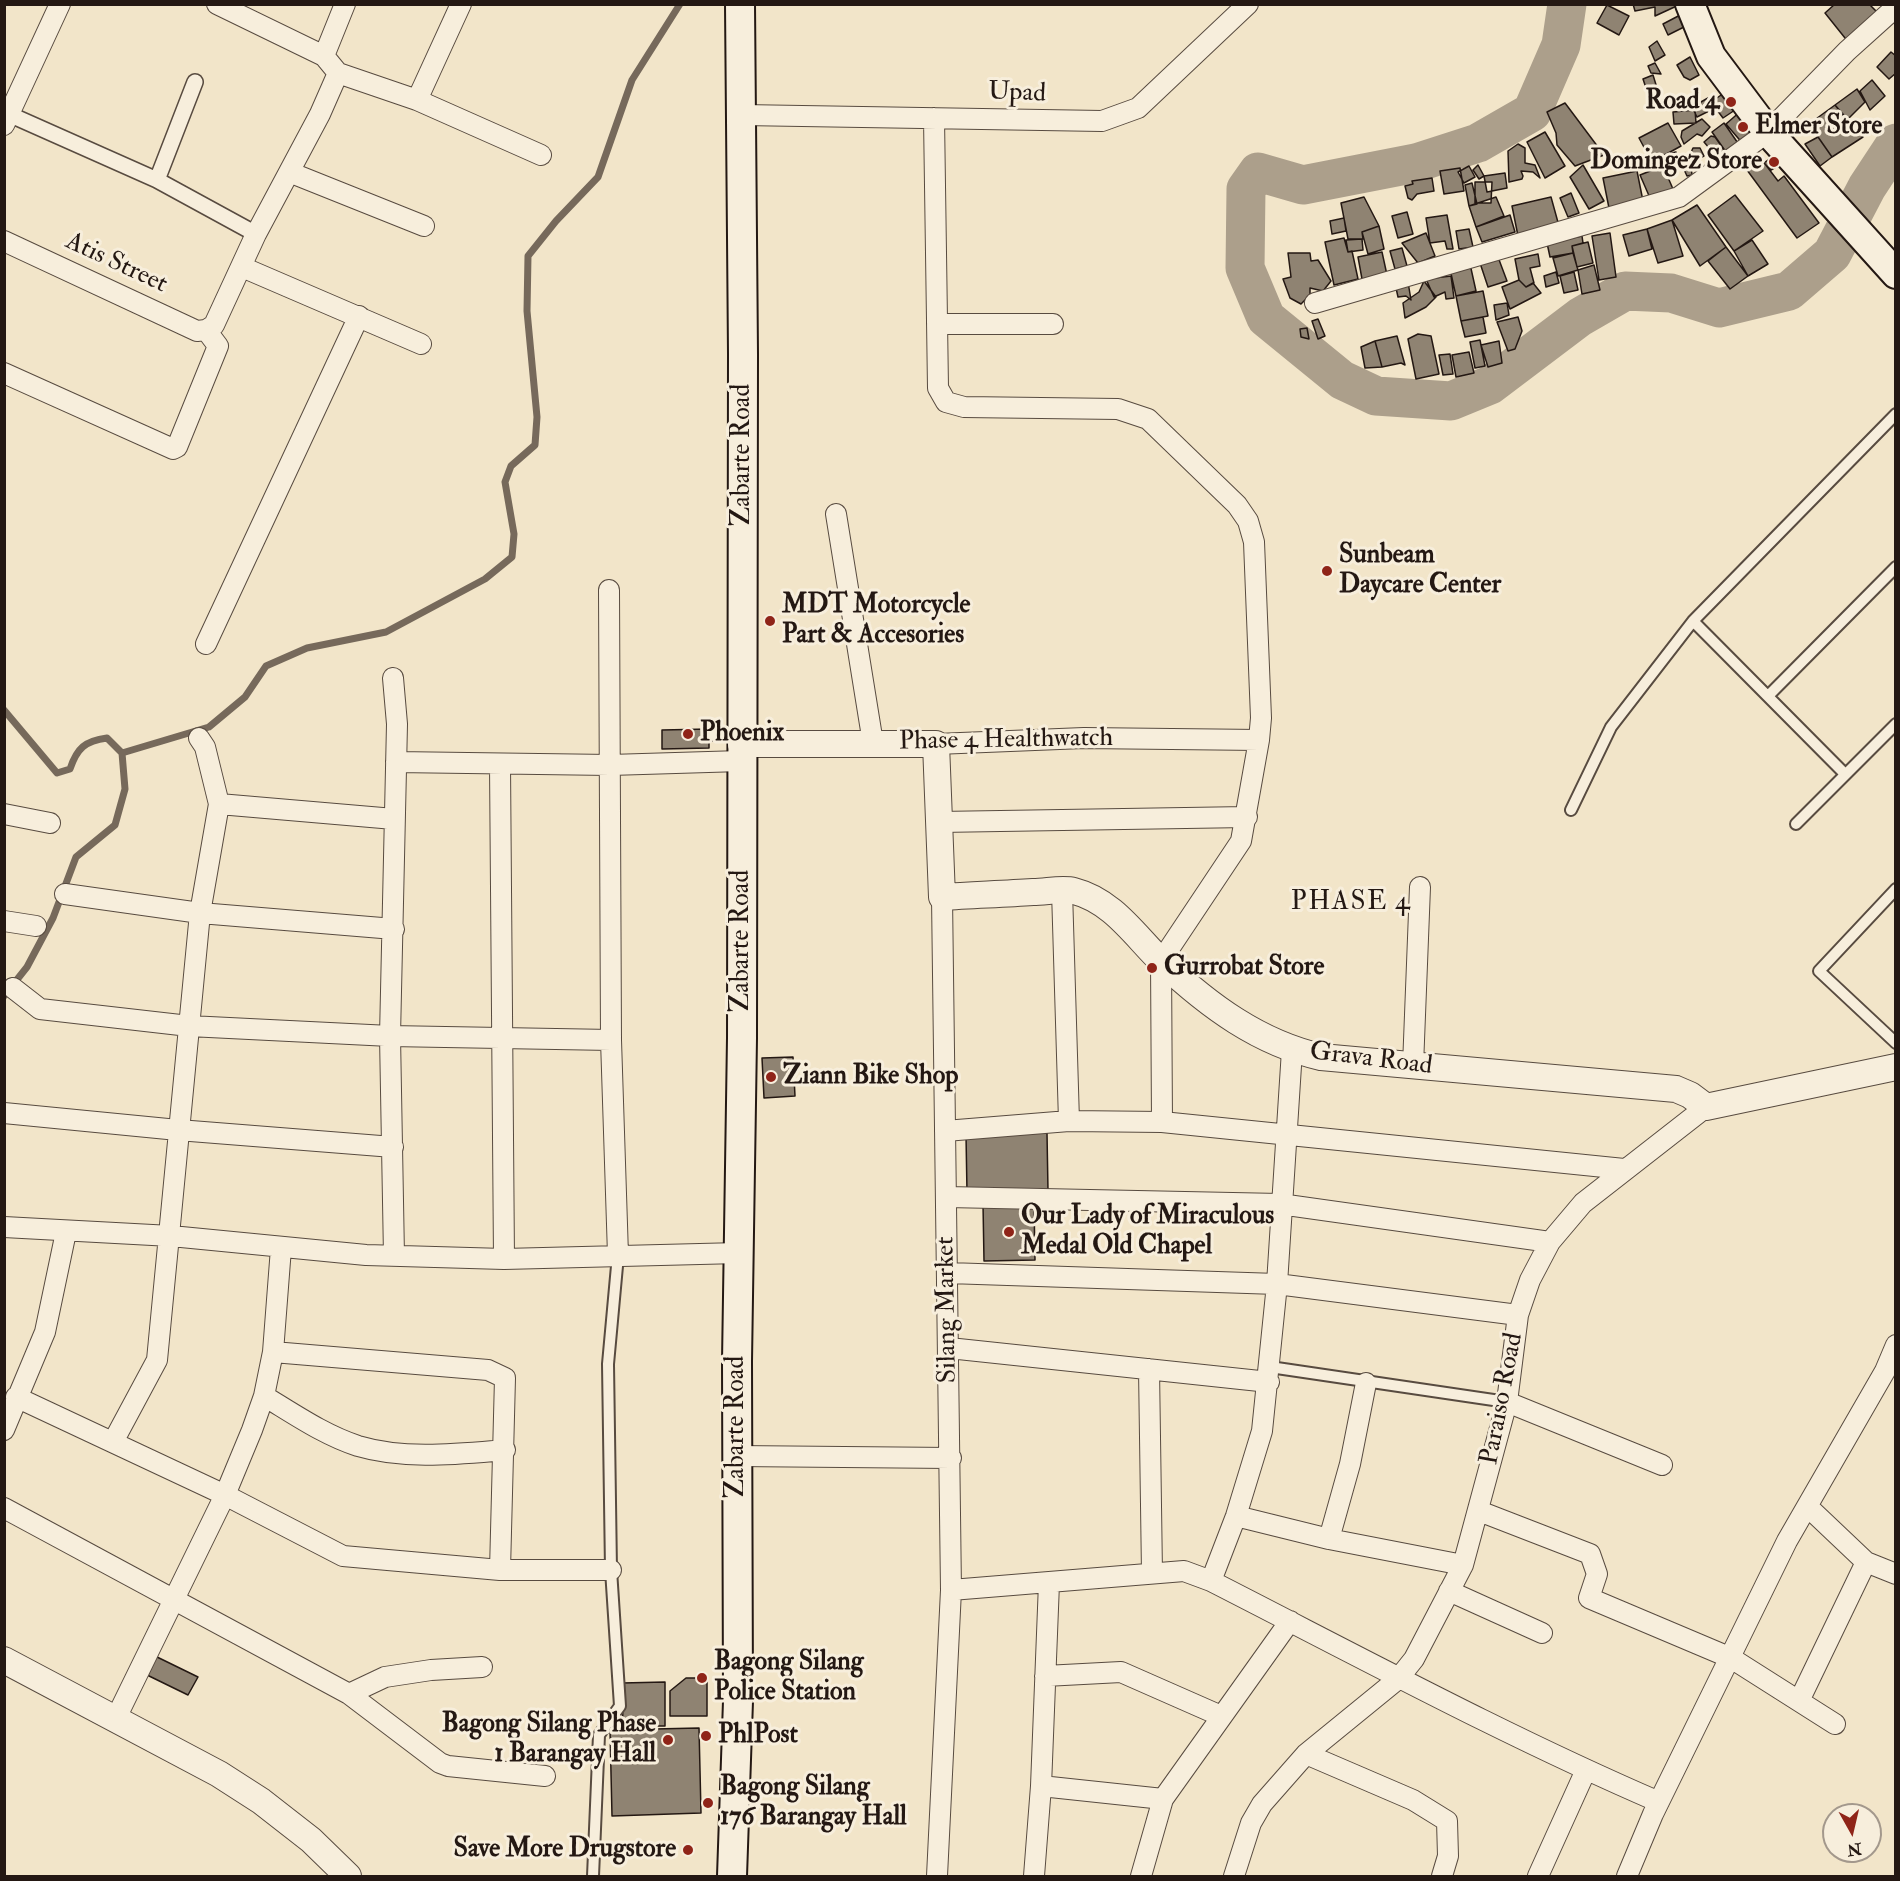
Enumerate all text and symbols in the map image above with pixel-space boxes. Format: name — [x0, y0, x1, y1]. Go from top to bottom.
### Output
street label: Upad — [988, 77, 1046, 111]
place label: Road 4 — [1645, 86, 1719, 118]
marker: Road 4 — [1724, 95, 1738, 109]
place label: Elmer Store — [1755, 111, 1882, 143]
marker: Elmer Store — [1736, 120, 1750, 134]
place label: Domingez Store — [1590, 146, 1762, 178]
marker: Domingez Store — [1767, 155, 1781, 169]
street label: Atis Street — [60, 227, 172, 301]
street label: Zabarte Road — [727, 384, 759, 526]
place label: Sunbeam Daycare Center — [1339, 540, 1501, 602]
marker: Sunbeam Daycare Center — [1320, 564, 1334, 578]
place label: MDT Motorcycle Part & Accesories — [782, 590, 970, 652]
marker: MDT Motorcycle Part & Accesories — [763, 614, 777, 628]
place label: Phoenix — [700, 718, 784, 750]
street label: Phase 4 Healthwatch — [899, 724, 1113, 758]
marker: Phoenix — [681, 727, 695, 741]
street label: Zabarte Road — [726, 870, 758, 1012]
district label: PHASE 4 — [1291, 887, 1411, 919]
place label: Gurrobat Store — [1164, 952, 1324, 984]
marker: Gurrobat Store — [1145, 961, 1159, 975]
street label: Grava Road — [1308, 1037, 1434, 1083]
place label: Ziann Bike Shop — [783, 1061, 958, 1093]
marker: Ziann Bike Shop — [764, 1070, 778, 1084]
place label: Our Lady of Miraculous Medal Old Chapel — [1021, 1201, 1274, 1262]
marker: Our Lady of Miraculous Medal Old Chapel — [1002, 1225, 1016, 1239]
street label: Silang Market — [931, 1236, 965, 1384]
street label: Paraiso Road — [1475, 1330, 1531, 1468]
street label: Zabarte Road — [721, 1356, 753, 1498]
place label: Bagong Silang Police Station — [714, 1647, 864, 1708]
marker: Bagong Silang Police Station — [695, 1671, 709, 1685]
place label: Bagong Silang Phase 1 Barangay Hall — [442, 1709, 656, 1770]
place label: PhlPost — [718, 1720, 798, 1752]
marker: PhlPost — [699, 1729, 713, 1743]
marker: Bagong Silang Phase 1 Barangay Hall — [661, 1733, 675, 1747]
place label: Bagong Silang 176 Barangay Hall — [720, 1772, 907, 1834]
marker: Bagong Silang 176 Barangay Hall — [701, 1796, 715, 1810]
north arrow — [1822, 1803, 1882, 1863]
place label: Save More Drugstore — [453, 1834, 676, 1866]
text: N — [1846, 1838, 1863, 1860]
marker: Save More Drugstore — [681, 1843, 695, 1857]

